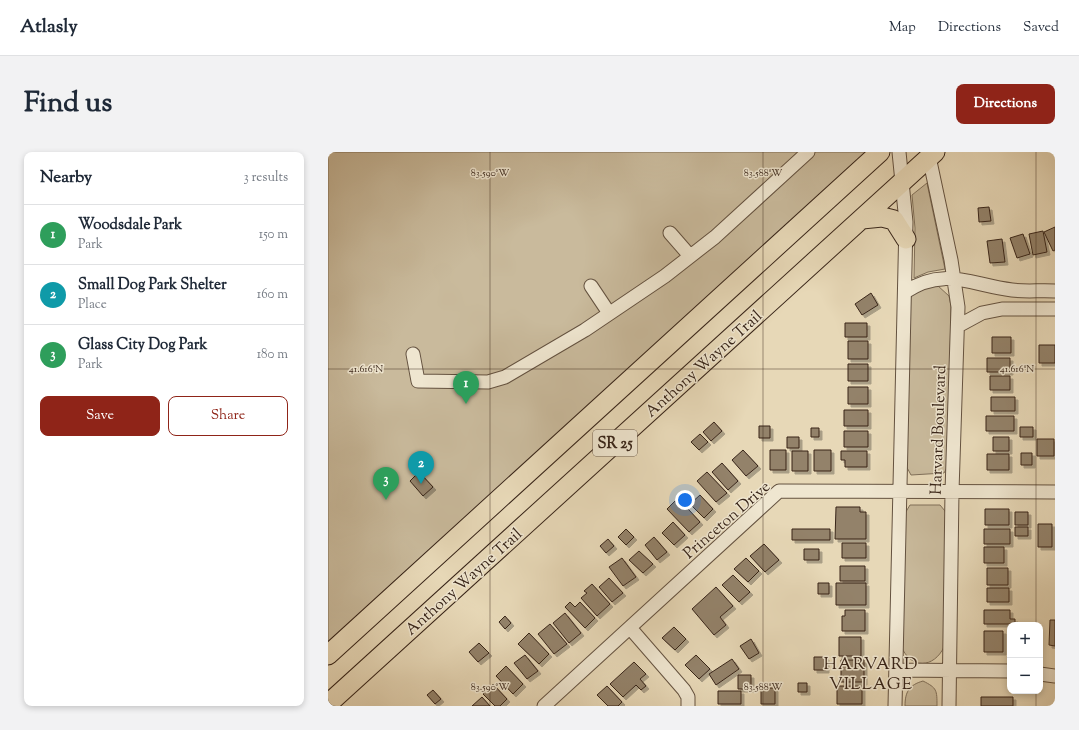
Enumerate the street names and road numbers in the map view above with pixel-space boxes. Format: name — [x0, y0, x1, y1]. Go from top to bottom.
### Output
street label: Anthony Wayne Trail — [641, 306, 769, 424]
street label: Harvard Boulevard — [926, 365, 953, 495]
road number: SR 25 — [593, 430, 637, 456]
street label: Princeton Drive — [679, 477, 776, 565]
street label: Anthony Wayne Trail — [401, 524, 529, 642]

